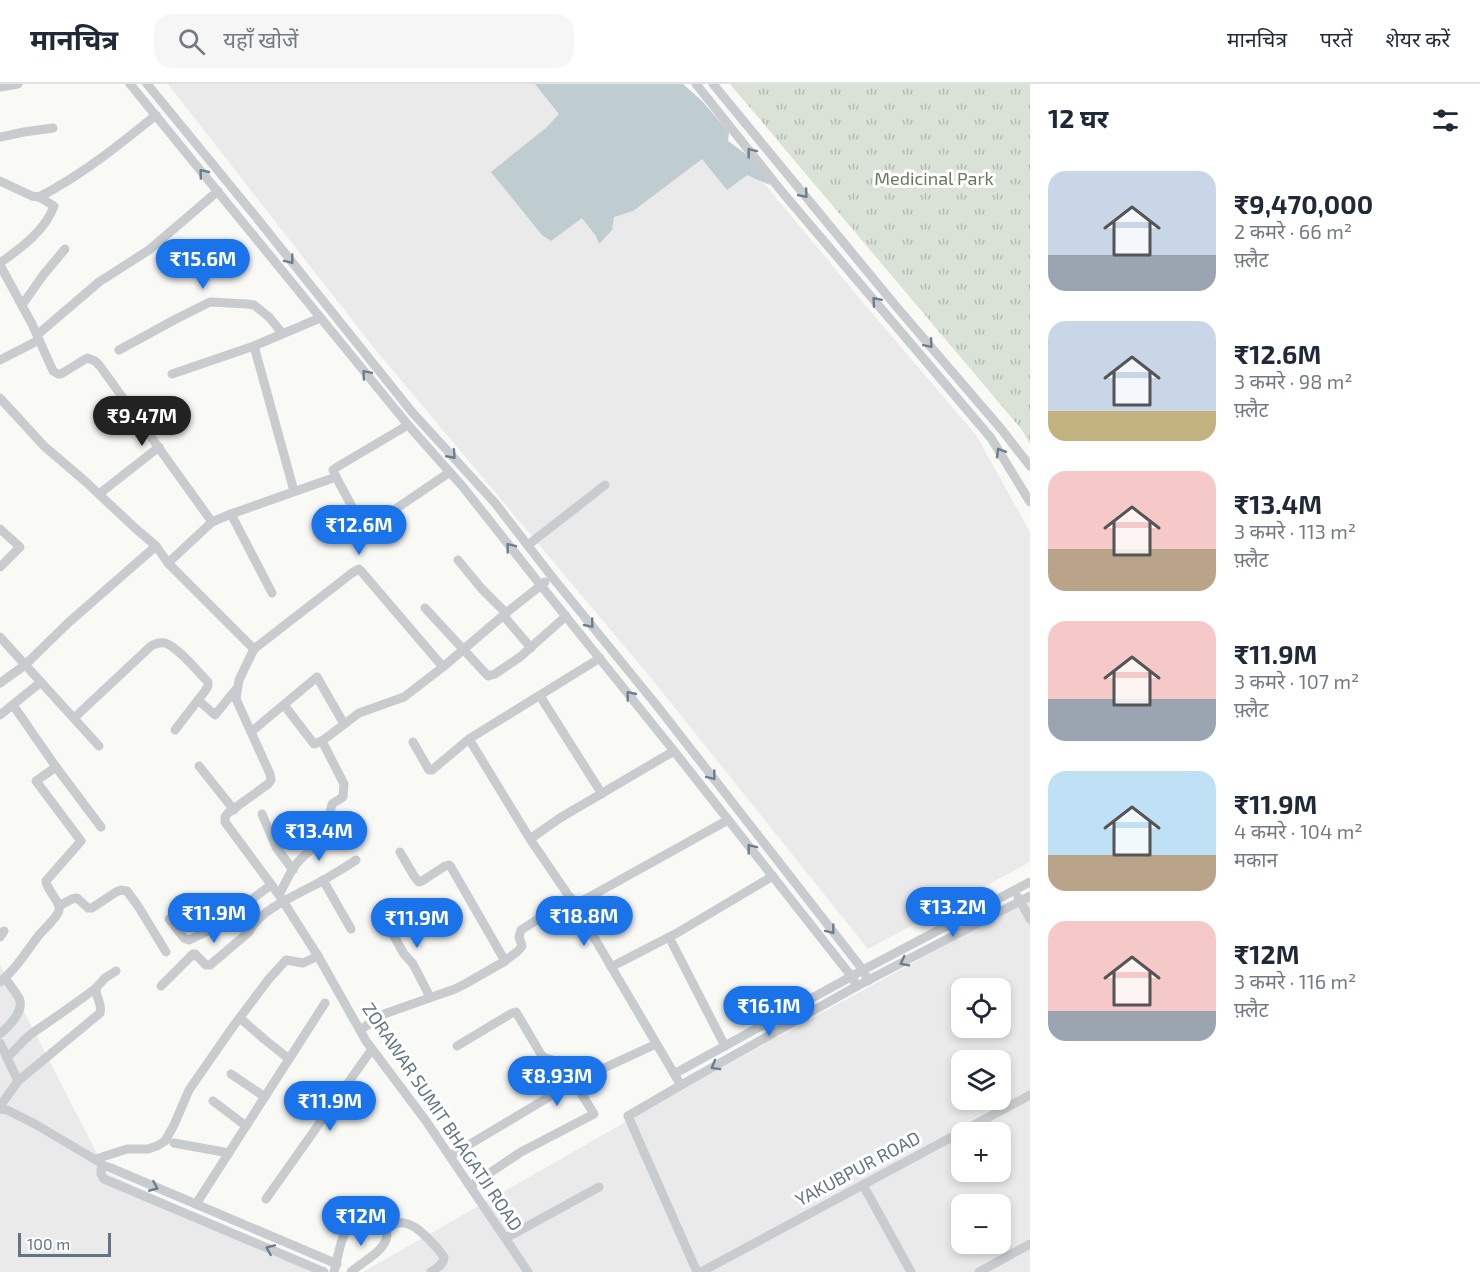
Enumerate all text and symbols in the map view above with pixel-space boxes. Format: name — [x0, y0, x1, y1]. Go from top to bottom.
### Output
search box — [154, 14, 574, 68]
text: मानचित्र — [30, 22, 118, 56]
icon: search — [175, 25, 208, 58]
text: यहाँ खोजें — [223, 26, 298, 52]
text: मानचित्र — [1227, 26, 1287, 51]
text: परतें — [1320, 26, 1353, 51]
text: शेयर करें — [1386, 26, 1450, 51]
text: 12 घर — [1048, 102, 1108, 133]
icon: filters — [1429, 104, 1462, 137]
one-way arrow — [747, 148, 758, 159]
park label: Medicinal Park — [874, 167, 994, 189]
one-way arrow — [200, 169, 211, 180]
one-way arrow — [797, 187, 808, 198]
text: ₹9,470,000 — [1234, 188, 1373, 219]
icon: home — [1096, 195, 1168, 267]
text: 2 कमरे · 66 m² — [1234, 219, 1352, 243]
pin: ₹15.6M — [154, 239, 252, 290]
text: ₹15.6M — [170, 246, 236, 270]
text: फ़्लैट — [1234, 247, 1269, 271]
one-way arrow — [282, 253, 293, 264]
one-way arrow — [872, 297, 883, 308]
one-way arrow — [921, 337, 932, 348]
text: ₹12.6M — [1234, 338, 1321, 369]
icon: home — [1096, 345, 1168, 417]
text: 3 कमरे · 98 m² — [1234, 369, 1353, 393]
one-way arrow — [362, 370, 373, 381]
pin: ₹9.47M — [93, 396, 191, 447]
text: फ़्लैट — [1234, 397, 1269, 421]
text: ₹9.47M — [107, 403, 177, 427]
one-way arrow — [445, 448, 456, 459]
one-way arrow — [995, 448, 1007, 458]
text: ₹13.4M — [1234, 488, 1322, 519]
icon: home — [1096, 495, 1168, 567]
pin: ₹12.6M — [310, 505, 408, 556]
text: ₹12.6M — [325, 512, 393, 536]
text: 3 कमरे · 113 m² — [1234, 519, 1356, 543]
one-way arrow — [507, 543, 518, 554]
text: फ़्लैट — [1234, 547, 1269, 571]
one-way arrow — [583, 617, 594, 628]
text: ₹11.9M — [1234, 638, 1317, 669]
icon: home — [1096, 645, 1168, 717]
text: 3 कमरे · 107 m² — [1234, 669, 1359, 693]
one-way arrow — [626, 691, 637, 702]
text: फ़्लैट — [1234, 697, 1269, 721]
one-way arrow — [704, 770, 715, 781]
text: ₹11.9M — [1234, 788, 1317, 819]
icon: home — [1096, 795, 1168, 867]
pin: ₹13.4M — [270, 811, 368, 862]
text: ₹13.4M — [285, 818, 353, 842]
text: 4 कमरे · 104 m² — [1234, 819, 1362, 843]
one-way arrow — [747, 844, 758, 855]
text: मकान — [1234, 847, 1278, 871]
pin: ₹13.2M — [904, 887, 1002, 938]
pin: ₹11.9M — [165, 893, 263, 944]
text: ₹13.2M — [920, 894, 986, 918]
pin: ₹18.8M — [535, 896, 633, 947]
pin: ₹11.9M — [368, 898, 466, 949]
text: ₹11.9M — [182, 900, 246, 924]
text: ₹18.8M — [550, 903, 618, 927]
text: ₹11.9M — [385, 905, 449, 929]
one-way arrow — [824, 924, 835, 935]
text: ₹12M — [1234, 938, 1300, 969]
icon: home — [1096, 945, 1168, 1017]
one-way arrow — [899, 955, 910, 966]
text: 3 कमरे · 116 m² — [1234, 969, 1356, 993]
map controls — [951, 978, 1011, 1254]
button: locate — [951, 978, 1011, 1038]
pin: ₹16.1M — [720, 986, 818, 1037]
text: ₹16.1M — [737, 993, 801, 1017]
text: फ़्लैट — [1234, 997, 1269, 1021]
street label: ZORAWAR SUMIT BHAGATJI ROAD — [358, 998, 528, 1235]
button: layers — [951, 1050, 1011, 1110]
pin: ₹8.93M — [508, 1056, 606, 1107]
one-way arrow — [710, 1059, 721, 1070]
text: ₹8.93M — [522, 1063, 592, 1087]
pin: ₹11.9M — [281, 1081, 379, 1132]
text: ₹11.9M — [298, 1088, 362, 1112]
button: + — [951, 1122, 1011, 1182]
street label: YAKUBPUR ROAD — [791, 1126, 924, 1210]
one-way arrow — [148, 1180, 159, 1192]
button: − — [951, 1194, 1011, 1254]
pin: ₹12M — [325, 1196, 397, 1247]
text: ₹12M — [336, 1203, 386, 1227]
scale bar — [18, 1230, 111, 1258]
text: 100 m — [27, 1234, 70, 1253]
one-way arrow — [265, 1244, 276, 1256]

